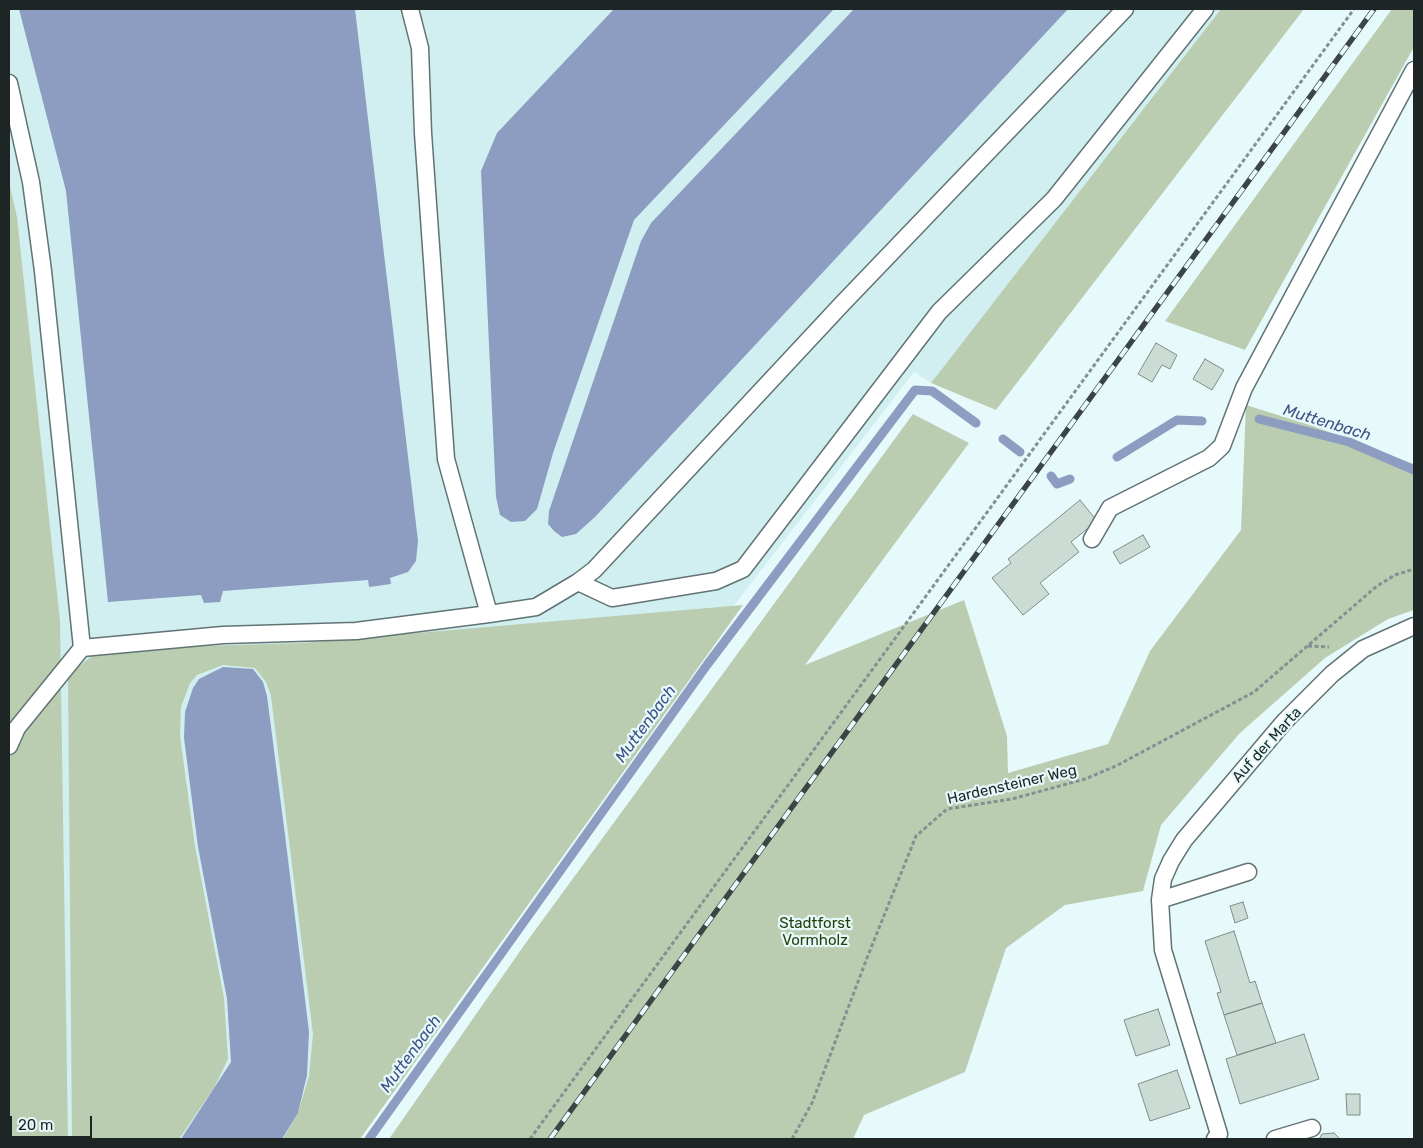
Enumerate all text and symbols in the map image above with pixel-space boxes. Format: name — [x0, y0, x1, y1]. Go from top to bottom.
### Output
water label: Muttenbach — [1281, 401, 1373, 445]
water label: Muttenbach — [612, 682, 680, 766]
street label: Auf der Marta — [1228, 704, 1306, 786]
street label: Hardensteiner Weg — [945, 761, 1079, 809]
park label: Stadtforst Vormholz — [779, 915, 851, 950]
water label: Muttenbach — [377, 1012, 445, 1096]
scale bar — [12, 1106, 95, 1138]
text: 20 m — [18, 1116, 53, 1134]

